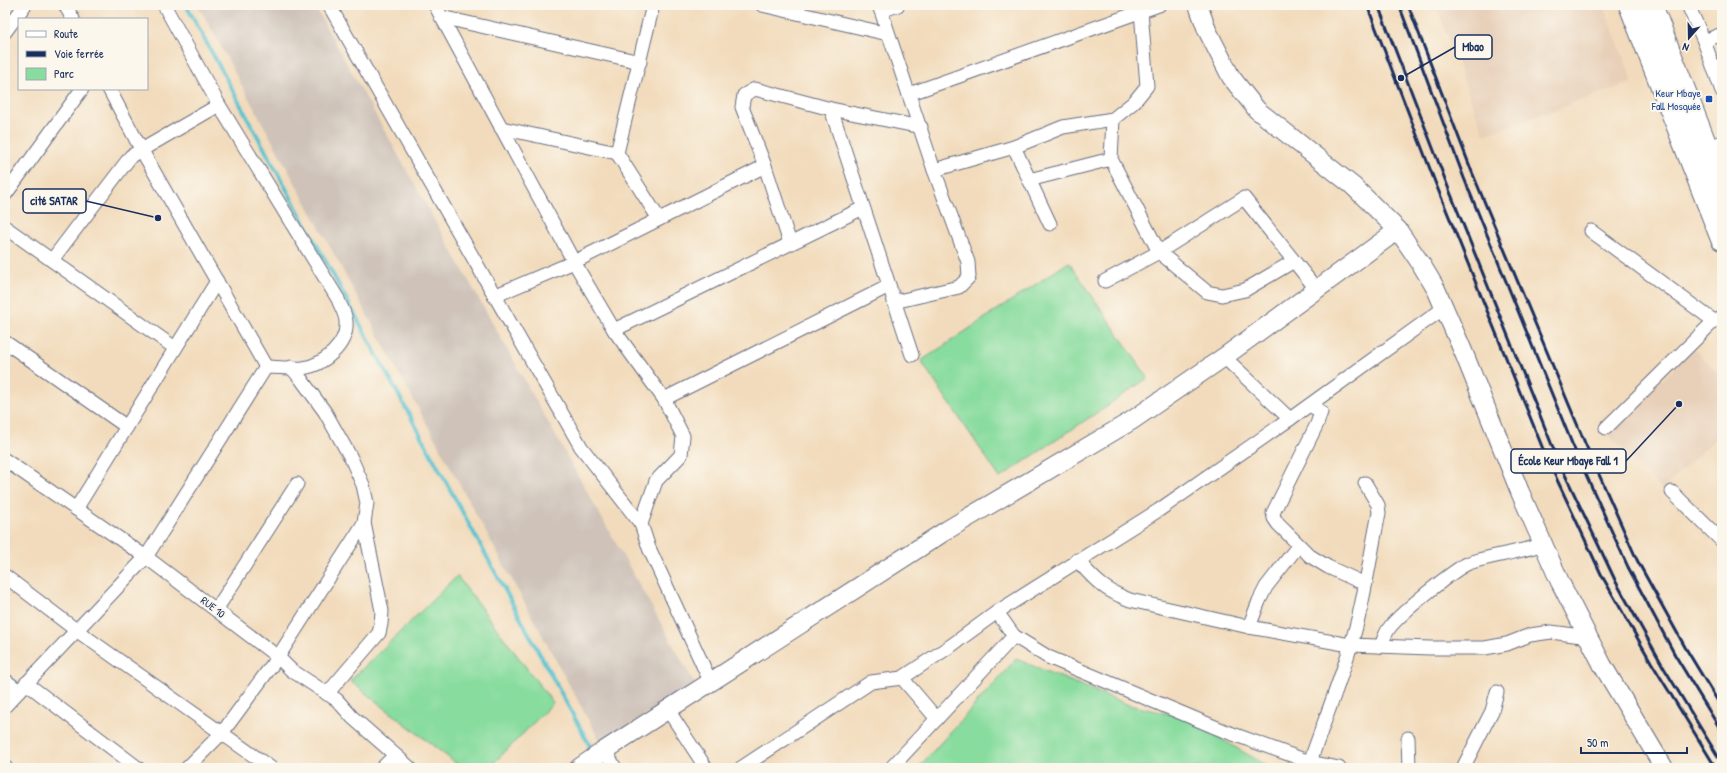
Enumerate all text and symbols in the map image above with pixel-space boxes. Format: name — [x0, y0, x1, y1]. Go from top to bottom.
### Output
legend — [18, 18, 148, 90]
north arrow — [1669, 18, 1709, 58]
text: Route — [54, 25, 78, 42]
callout: Mbao — [1455, 35, 1492, 59]
text: Mbao — [1462, 38, 1484, 55]
text: N — [1680, 40, 1691, 55]
text: Voie ferrée — [54, 45, 104, 62]
text: Parc — [54, 65, 74, 82]
place label: Keur Mbaye Fall Mosquée — [1651, 86, 1702, 113]
marker: Keur Mbaye Fall Mosquée — [1704, 94, 1714, 104]
callout: cité SATAR — [23, 189, 86, 213]
text: cité SATAR — [30, 192, 78, 209]
callout: École Keur Mbaye Fall 1 — [1511, 449, 1626, 473]
text: École Keur Mbaye Fall 1 — [1518, 452, 1618, 470]
street label: RUE 10 — [198, 593, 228, 621]
scale bar — [1581, 729, 1687, 755]
text: 50 m — [1587, 734, 1608, 751]

